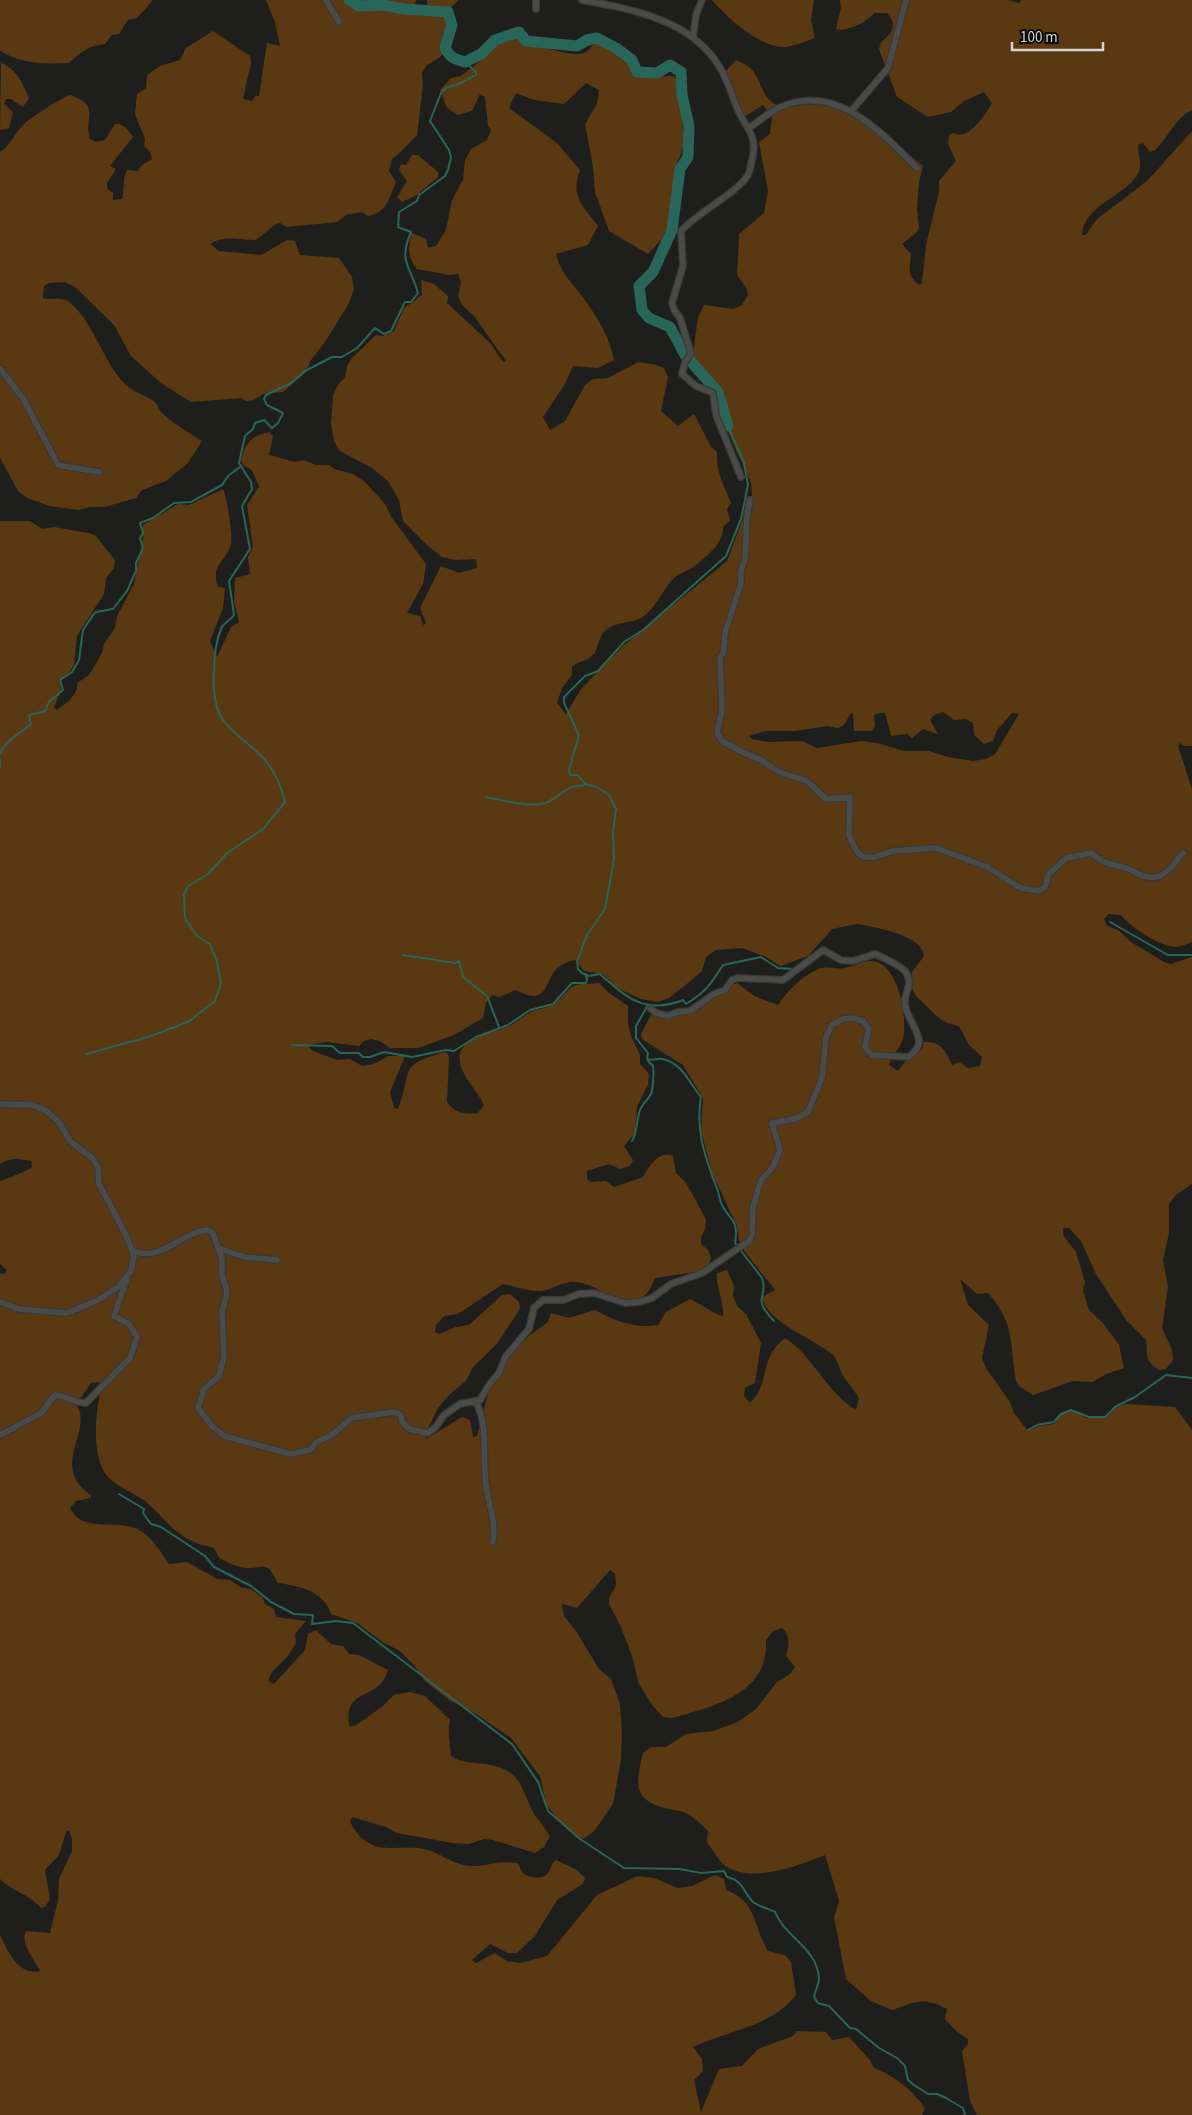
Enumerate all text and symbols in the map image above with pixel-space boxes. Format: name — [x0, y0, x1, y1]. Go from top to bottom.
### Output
scale bar — [1012, 20, 1103, 52]
text: 100 m — [1020, 27, 1058, 48]

